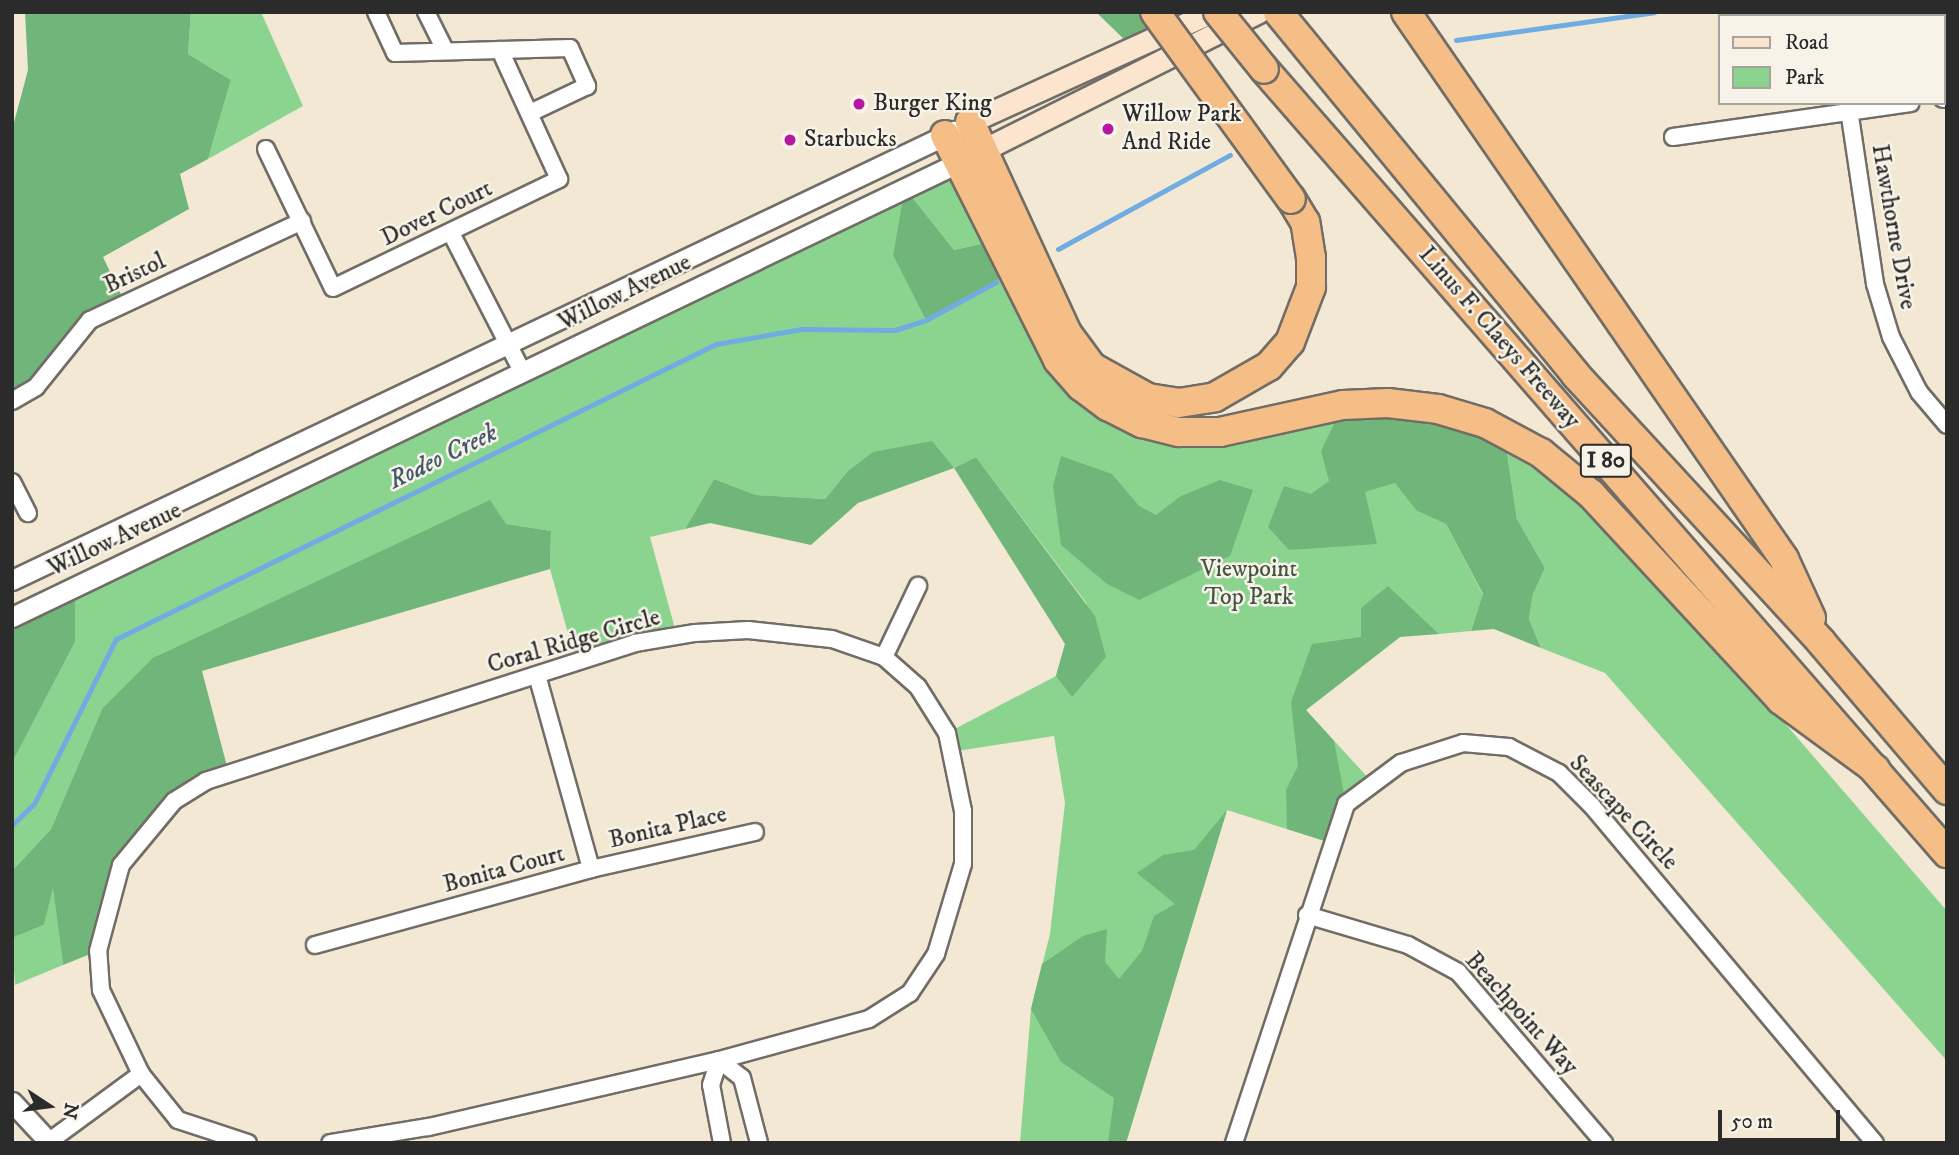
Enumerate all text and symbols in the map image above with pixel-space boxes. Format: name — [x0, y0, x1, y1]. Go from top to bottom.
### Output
legend — [1717, 14, 1945, 105]
text: Road — [1785, 30, 1829, 56]
text: Park — [1785, 65, 1824, 91]
place label: Burger King — [873, 90, 992, 118]
marker: Burger King — [851, 96, 867, 112]
place label: Willow Park And Ride — [1122, 101, 1241, 157]
marker: Willow Park And Ride — [1100, 121, 1116, 137]
place label: Starbucks — [804, 126, 896, 154]
marker: Starbucks — [782, 132, 798, 148]
street label: Hawthorne Drive — [1864, 142, 1922, 312]
street label: Dover Court — [377, 175, 497, 253]
street label: Linus F. Claeys Freeway — [1412, 241, 1586, 435]
street label: Bristol — [100, 247, 170, 301]
street label: Willow Avenue — [554, 249, 696, 337]
water label: Rodeo Creek — [384, 417, 502, 497]
road number: I 80 — [1580, 442, 1632, 481]
street label: Willow Avenue — [44, 497, 186, 583]
park label: Viewpoint Top Park — [1201, 556, 1297, 612]
street label: Coral Ridge Circle — [484, 604, 664, 680]
street label: Seascape Circle — [1562, 750, 1684, 876]
street label: Bonita Place — [606, 800, 730, 856]
street label: Bonita Court — [440, 840, 568, 900]
street label: Beachpoint Way — [1458, 947, 1584, 1081]
north arrow — [14, 1071, 84, 1141]
scale bar — [1721, 1096, 1843, 1140]
text: N — [57, 1101, 83, 1121]
text: 50 m — [1731, 1109, 1773, 1135]

